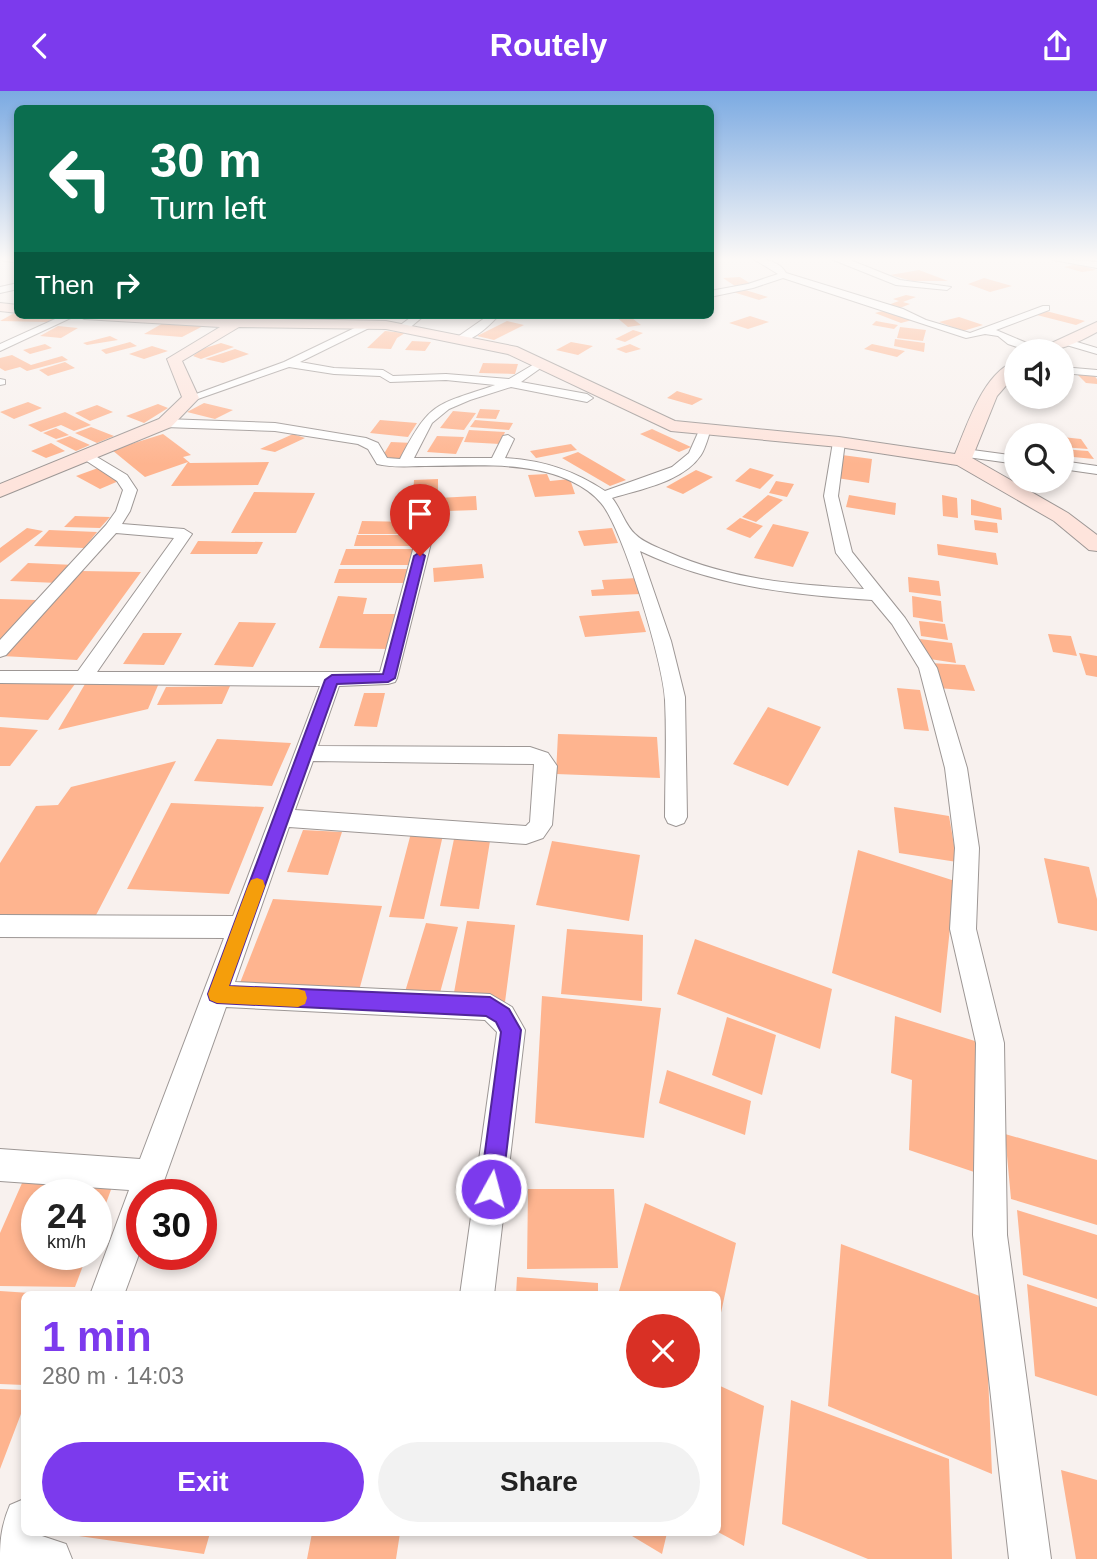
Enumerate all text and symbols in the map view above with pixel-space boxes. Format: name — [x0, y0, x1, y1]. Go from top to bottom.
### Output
icon: back — [21, 27, 59, 65]
text: Routely — [490, 27, 607, 63]
icon: share — [1038, 27, 1076, 65]
icon: left — [35, 133, 126, 224]
text: 30 m — [150, 133, 262, 187]
text: Turn left — [150, 190, 266, 226]
icon: right — [108, 266, 146, 304]
text: Then — [35, 270, 94, 300]
map controls — [1004, 339, 1074, 493]
button: sound — [1004, 339, 1074, 409]
button: search — [1004, 423, 1074, 493]
pin — [390, 484, 450, 556]
icon: arrive — [401, 495, 439, 533]
position arrow — [454, 1152, 528, 1226]
speed limit sign: 30 — [126, 1179, 217, 1270]
text: 24 — [47, 1196, 86, 1235]
text: km/h — [47, 1232, 86, 1252]
text: 1 min — [42, 1313, 152, 1360]
button: close — [626, 1314, 700, 1388]
text: 280 m · 14:03 — [42, 1363, 184, 1389]
button: Exit — [42, 1442, 364, 1522]
button: Share — [378, 1442, 700, 1522]

